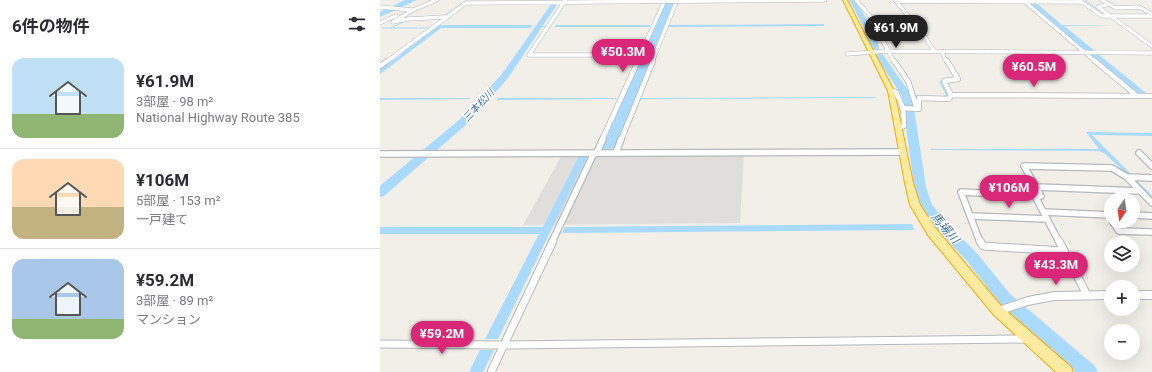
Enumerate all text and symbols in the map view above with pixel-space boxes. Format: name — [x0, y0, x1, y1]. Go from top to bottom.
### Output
icon: filters — [346, 13, 368, 35]
pin: ¥61.9M — [863, 15, 929, 49]
text: 6件の物件 — [12, 16, 90, 36]
text: ¥61.9M — [874, 20, 918, 35]
pin: ¥50.3M — [590, 39, 656, 73]
text: ¥50.3M — [601, 44, 645, 59]
pin: ¥60.5M — [1001, 54, 1067, 88]
text: ¥60.5M — [1012, 59, 1056, 74]
text: ¥61.9M — [136, 71, 194, 91]
icon: home — [44, 74, 92, 122]
water label: 三本松川 — [461, 86, 497, 124]
text: 3部屋 · 98 m² — [136, 94, 213, 109]
text: National Highway Route 385 — [136, 110, 300, 125]
text: ¥106M — [136, 170, 189, 190]
icon: home — [44, 175, 92, 223]
pin: ¥106M — [981, 175, 1037, 209]
text: ¥106M — [989, 180, 1029, 195]
north arrow — [1104, 192, 1140, 228]
map controls — [1104, 192, 1140, 360]
text: 5部屋 · 153 m² — [136, 193, 220, 208]
water label: 馬場川 — [928, 210, 963, 248]
text: 一戸建て — [136, 212, 188, 227]
button: layers — [1104, 236, 1140, 272]
pin: ¥43.3M — [1023, 252, 1089, 286]
text: ¥43.3M — [1034, 257, 1078, 272]
text: ¥59.2M — [136, 270, 194, 290]
icon: home — [44, 275, 92, 323]
button: + — [1104, 280, 1140, 316]
text: 3部屋 · 89 m² — [136, 293, 213, 308]
text: マンション — [136, 312, 201, 327]
pin: ¥59.2M — [409, 321, 475, 355]
button: − — [1104, 324, 1140, 360]
text: ¥59.2M — [420, 326, 464, 341]

